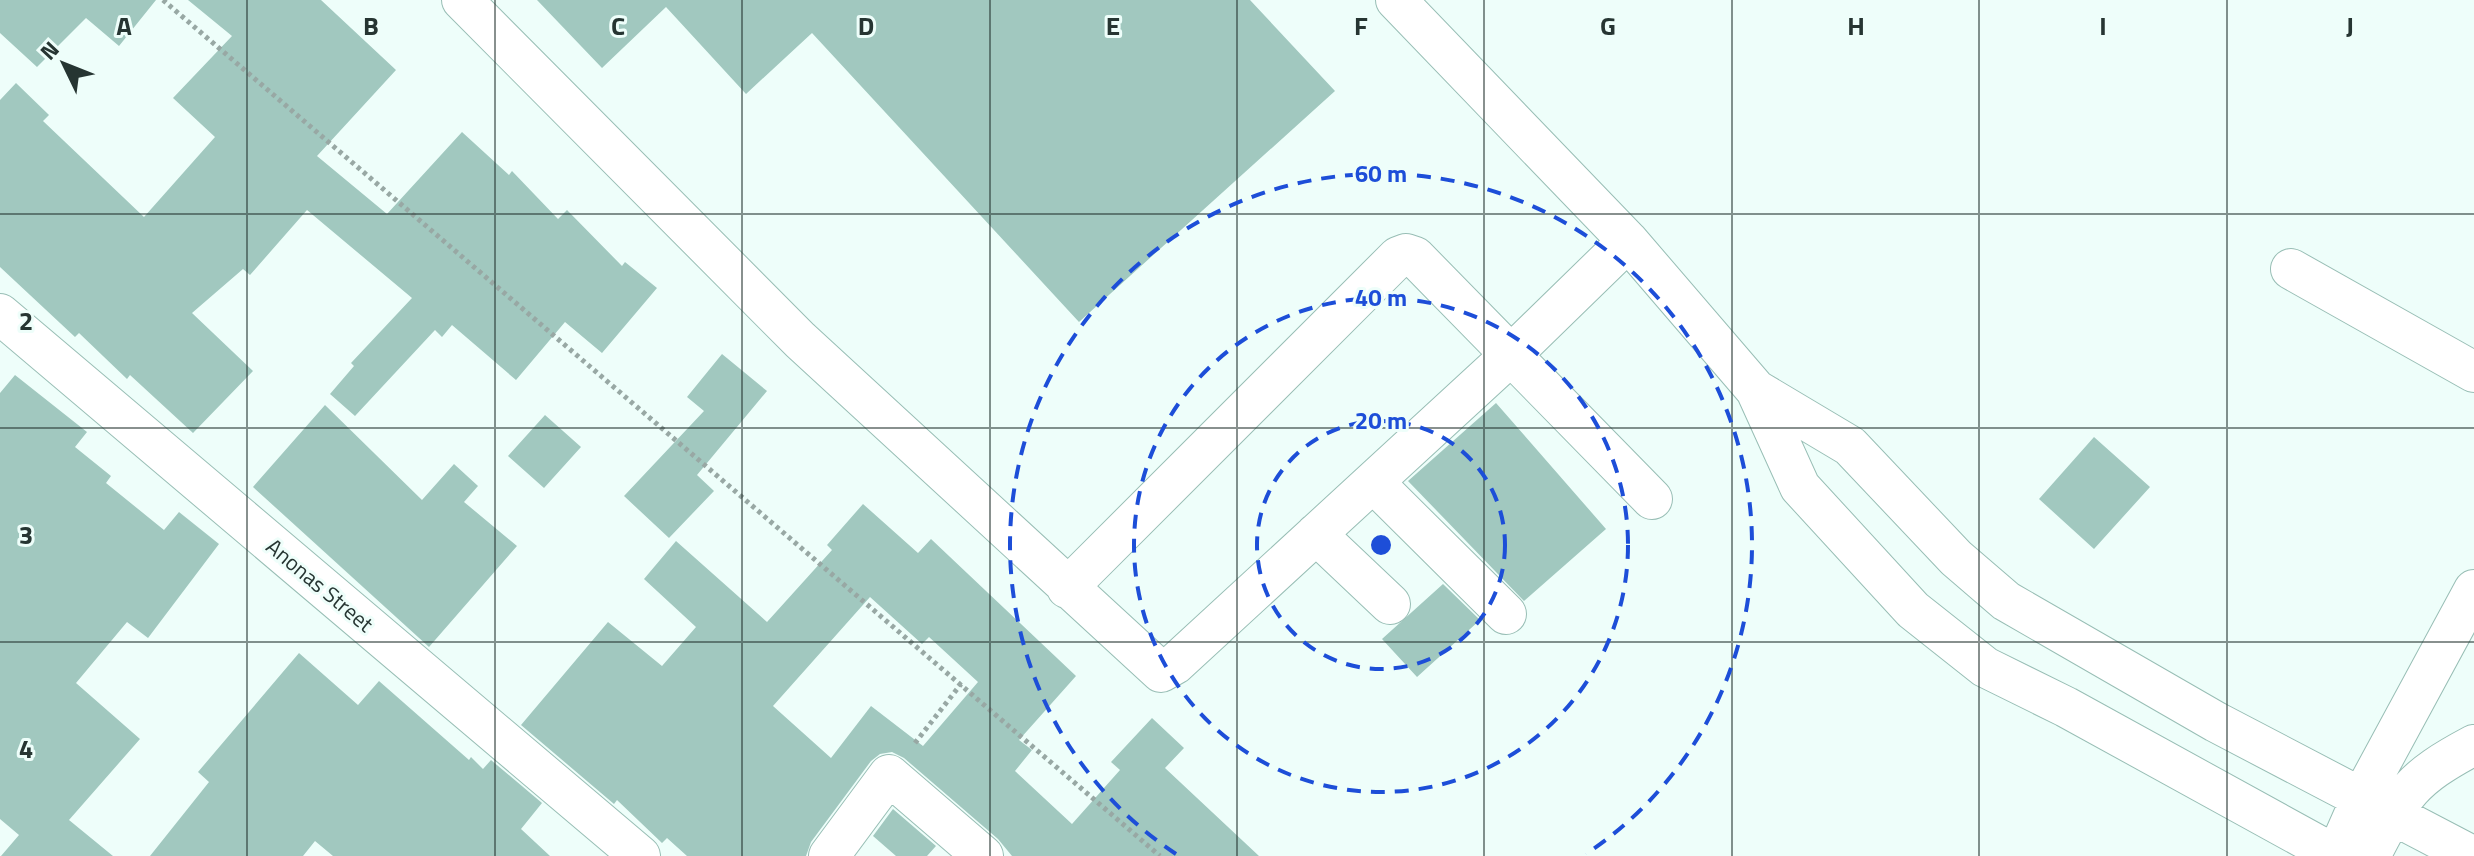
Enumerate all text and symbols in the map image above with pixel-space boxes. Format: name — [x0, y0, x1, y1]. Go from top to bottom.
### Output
text: A — [116, 6, 132, 45]
text: B — [363, 6, 379, 45]
text: C — [611, 6, 625, 45]
text: D — [858, 6, 874, 45]
text: E — [1106, 6, 1120, 45]
text: F — [1354, 6, 1368, 45]
text: G — [1600, 6, 1616, 45]
text: H — [1847, 6, 1865, 45]
text: I — [2099, 6, 2107, 45]
text: J — [2346, 6, 2354, 45]
north arrow — [24, 24, 104, 104]
text: N — [32, 33, 67, 68]
text: 60 m — [1355, 155, 1407, 191]
text: 40 m — [1355, 279, 1407, 315]
text: 2 — [19, 301, 33, 340]
text: 20 m — [1355, 402, 1407, 438]
text: 3 — [19, 515, 33, 554]
street label: Anonas Street — [259, 530, 381, 640]
centre of rings — [1367, 531, 1395, 559]
text: 4 — [19, 729, 33, 768]

